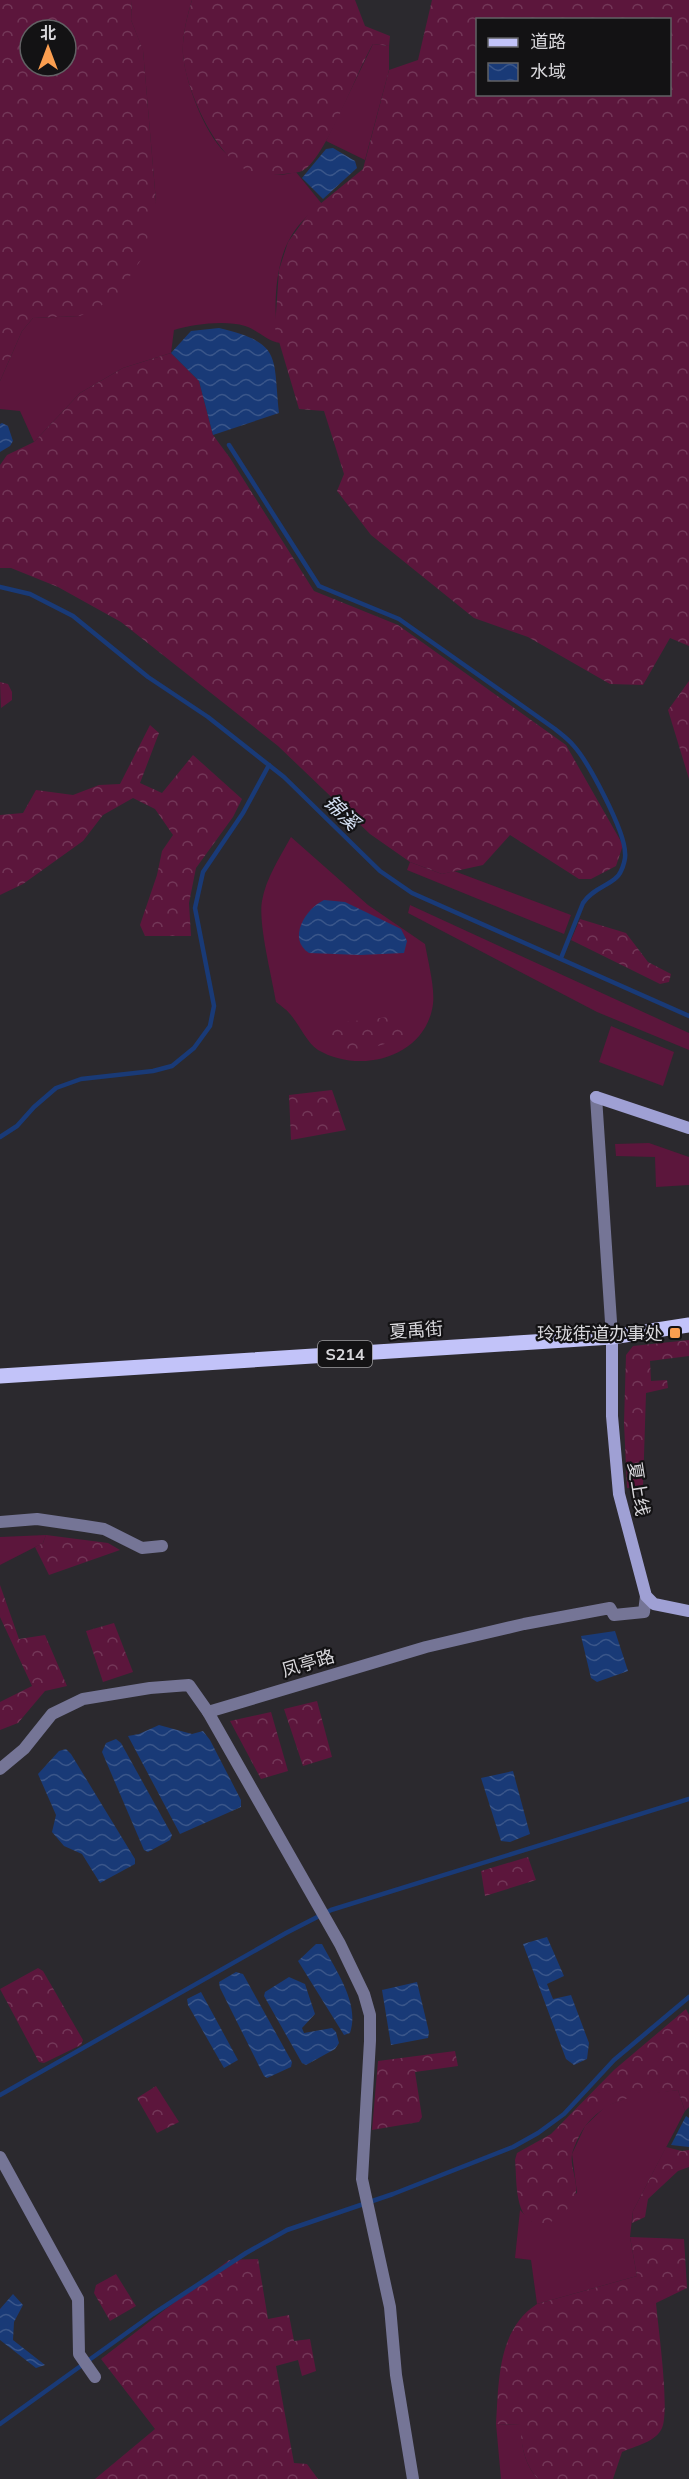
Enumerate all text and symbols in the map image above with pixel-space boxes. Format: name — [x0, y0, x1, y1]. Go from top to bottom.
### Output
north arrow — [18, 18, 78, 78]
legend — [476, 18, 671, 96]
text: 北 — [40, 23, 56, 43]
text: 道路 — [530, 30, 566, 53]
text: 水域 — [530, 60, 566, 83]
water label: 锦溪 — [319, 789, 366, 836]
street label: 夏禹街 — [388, 1317, 444, 1343]
place label: 玲珑街道办事处 — [537, 1322, 663, 1345]
marker: 玲珑街道办事处 — [668, 1326, 682, 1340]
road number: S214 — [318, 1341, 372, 1367]
street label: 夏上线 — [623, 1461, 655, 1517]
street label: 凤亭路 — [279, 1644, 337, 1682]

